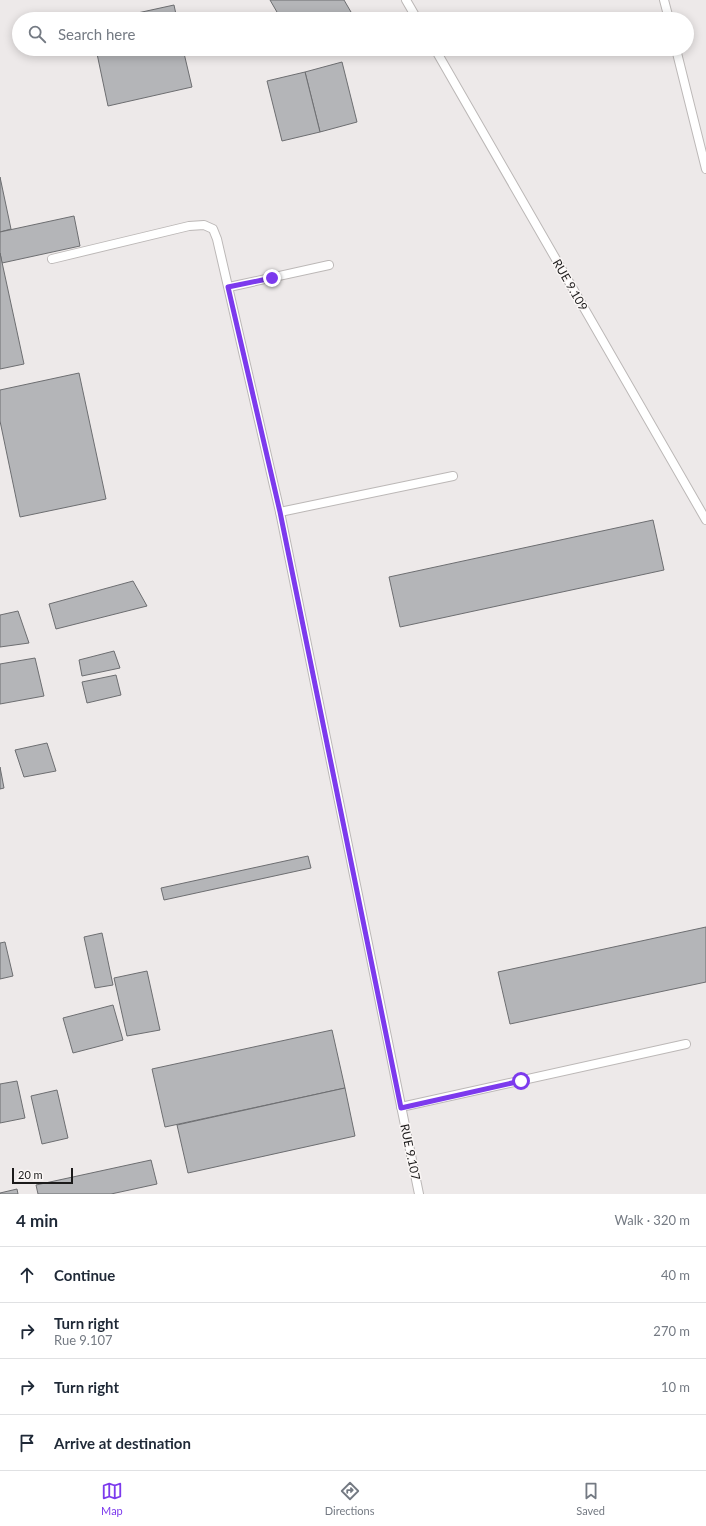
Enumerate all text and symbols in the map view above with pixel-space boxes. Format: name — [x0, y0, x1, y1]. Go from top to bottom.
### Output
search box — [12, 12, 694, 56]
icon: search — [26, 23, 48, 45]
text: Search here — [58, 25, 135, 43]
street label: RUE 9.109 — [550, 256, 591, 313]
route end — [263, 269, 281, 287]
route start — [512, 1072, 530, 1090]
street label: RUE 9.107 — [397, 1122, 424, 1181]
scale bar — [12, 1166, 73, 1185]
text: 20 m — [18, 1168, 43, 1181]
text: 4 min — [16, 1210, 58, 1231]
text: Walk · 320 m — [614, 1212, 690, 1228]
icon: ahead — [16, 1264, 38, 1286]
text: Continue — [54, 1266, 115, 1284]
text: 40 m — [661, 1267, 690, 1283]
text: Turn right — [54, 1314, 119, 1332]
icon: right — [16, 1320, 38, 1342]
text: 270 m — [653, 1323, 690, 1339]
text: Rue 9.107 — [54, 1332, 113, 1348]
icon: right — [16, 1376, 38, 1398]
text: Turn right — [54, 1378, 119, 1396]
text: 10 m — [661, 1379, 690, 1395]
icon: arrive — [16, 1432, 38, 1454]
text: Arrive at destination — [54, 1434, 191, 1452]
tab: Map — [101, 1480, 123, 1517]
tab: Directions — [325, 1480, 374, 1517]
tab: Saved — [576, 1480, 605, 1517]

